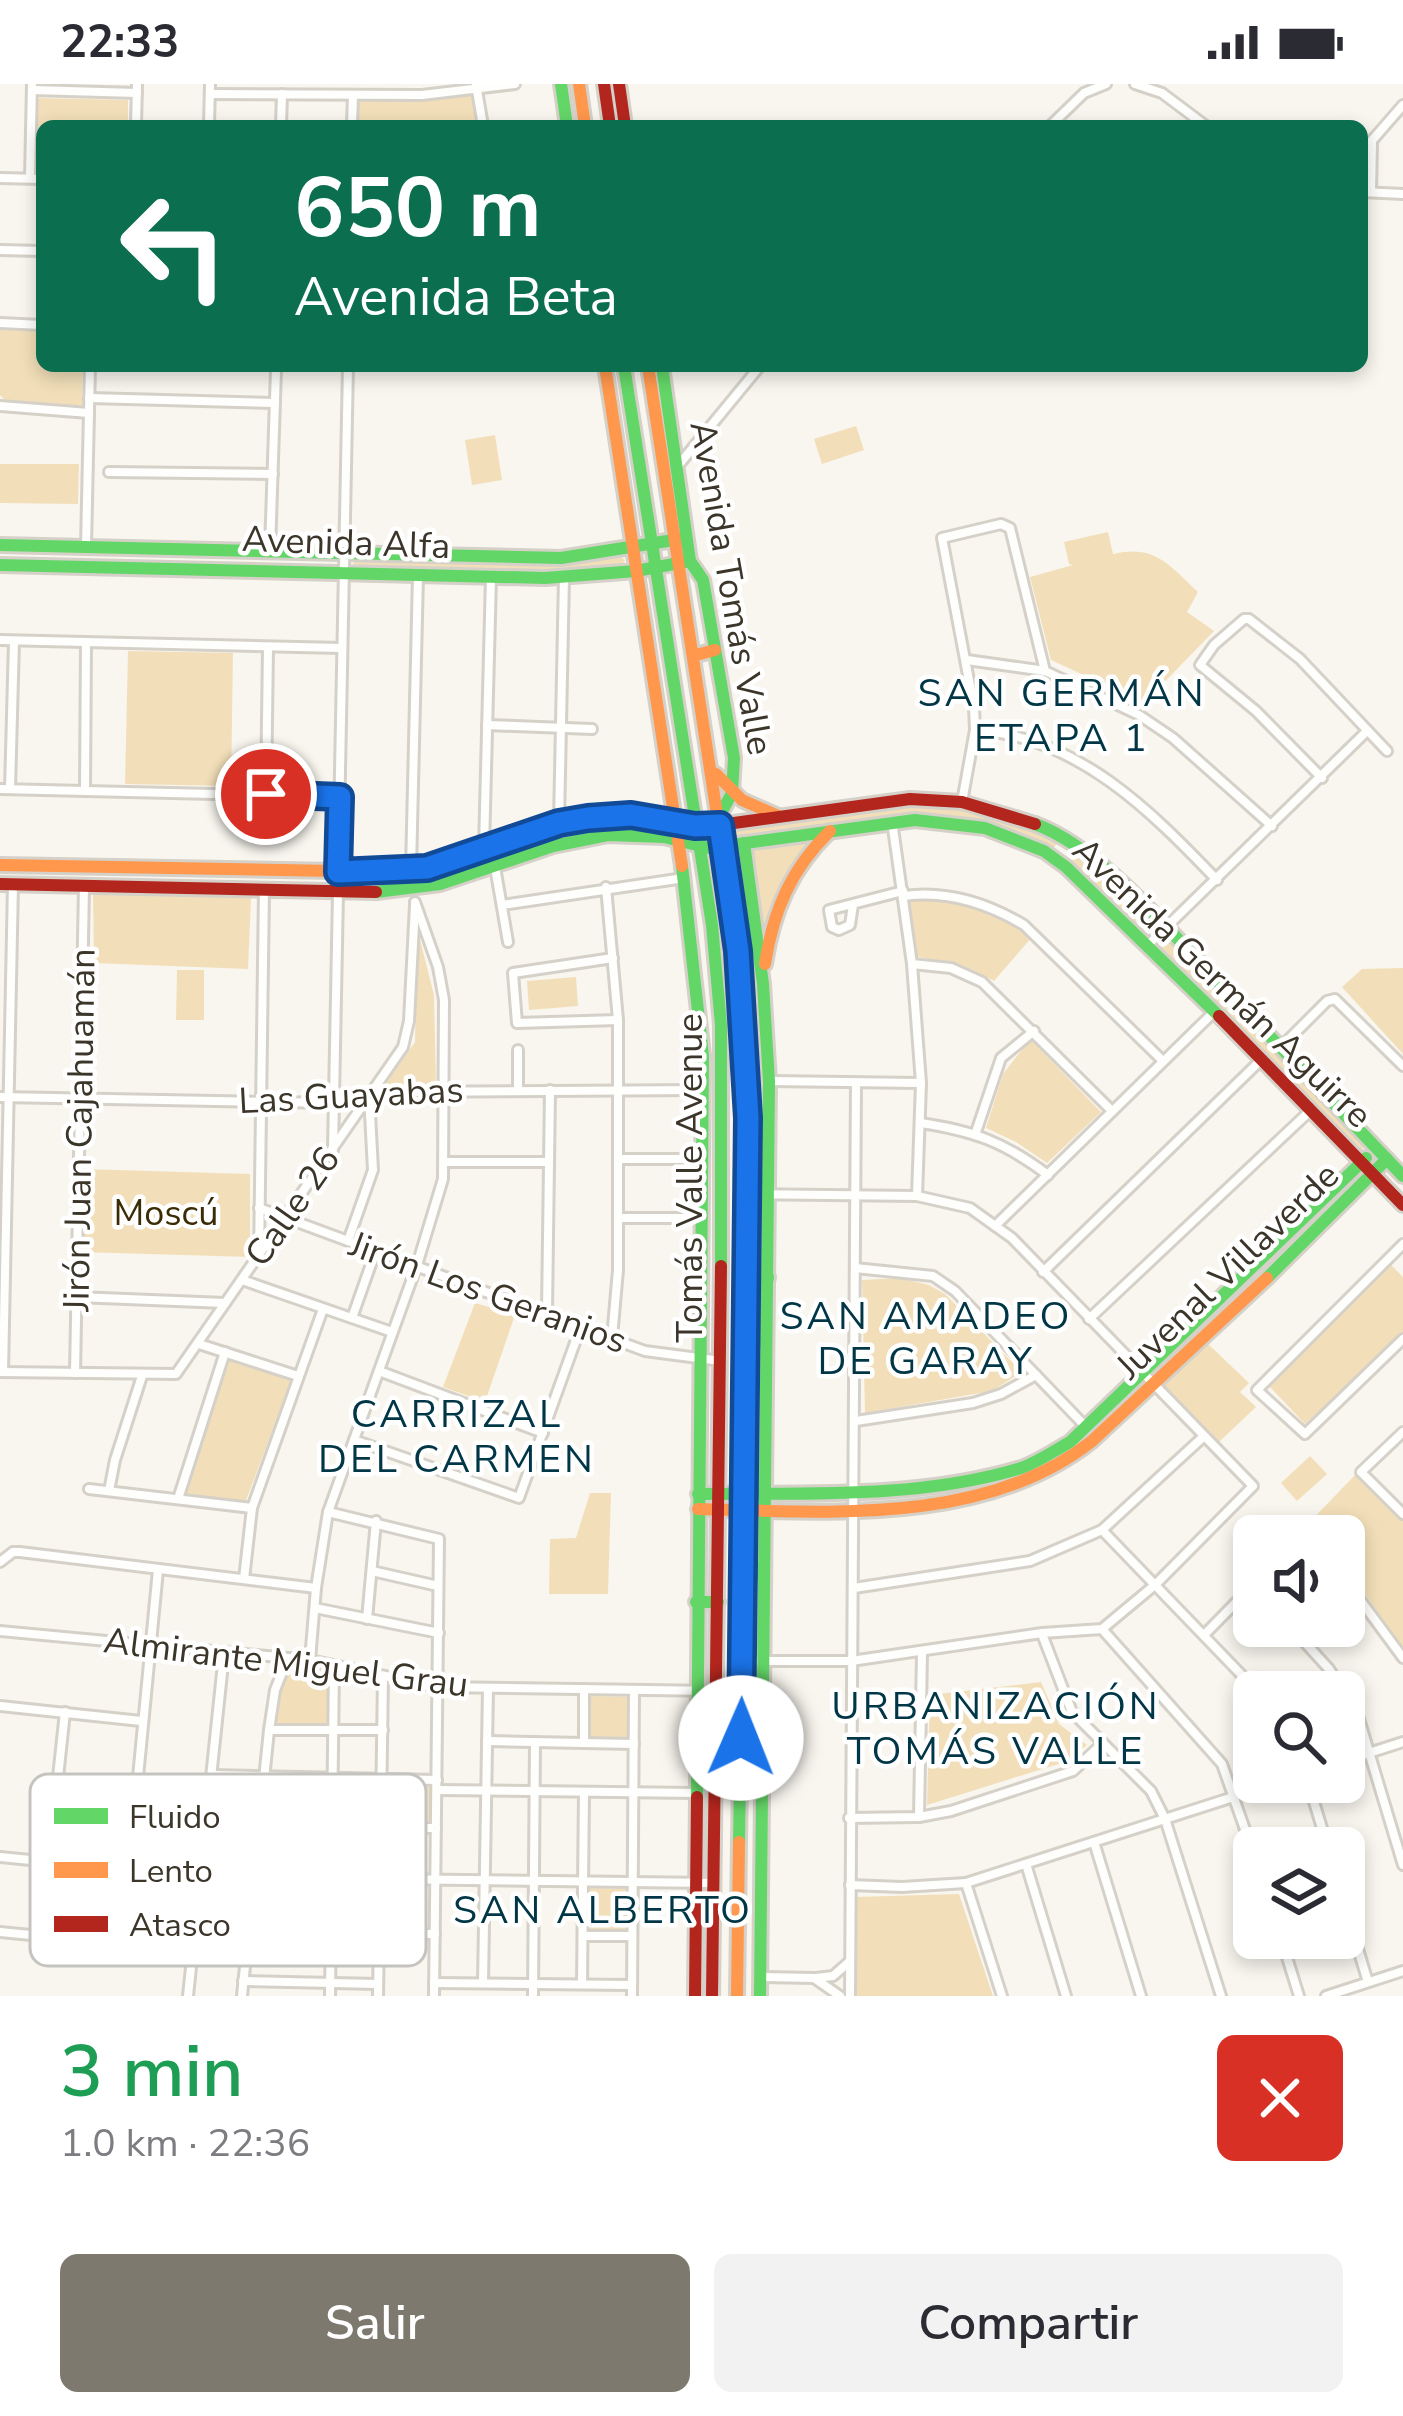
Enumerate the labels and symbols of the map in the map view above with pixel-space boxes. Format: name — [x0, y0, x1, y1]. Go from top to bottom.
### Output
street label: Avenida Tomás Valle — [677, 417, 785, 759]
street label: Avenida Alfa — [241, 515, 451, 571]
district label: SAN GERMÁN ETAPA 1 — [917, 667, 1207, 765]
pin — [215, 743, 317, 845]
street label: Avenida Germán Aguirre — [1061, 827, 1383, 1139]
street label: Jirón Juan Cajahuamán — [52, 948, 108, 1313]
street label: Tomás Valle Avenue — [666, 1013, 715, 1343]
street label: Las Guayabas — [237, 1066, 465, 1126]
street label: Calle 26 — [234, 1137, 352, 1277]
street label: Juvenal Villaverde — [1105, 1152, 1350, 1391]
park label: Moscú — [114, 1189, 218, 1238]
street label: Jirón Los Geranios — [342, 1220, 633, 1366]
district label: SAN AMADEO DE GARAY — [780, 1290, 1072, 1388]
district label: CARRIZAL DEL CARMEN — [318, 1388, 596, 1486]
street label: Almirante Miguel Grau — [101, 1616, 471, 1710]
position arrow — [678, 1675, 804, 1801]
district label: URBANIZACIÓN TOMÁS VALLE — [831, 1680, 1161, 1778]
legend — [30, 1774, 426, 1966]
text: Fluido — [129, 1795, 221, 1840]
text: Lento — [129, 1849, 213, 1894]
district label: SAN ALBERTO — [453, 1884, 753, 1937]
text: Atasco — [129, 1903, 231, 1948]

